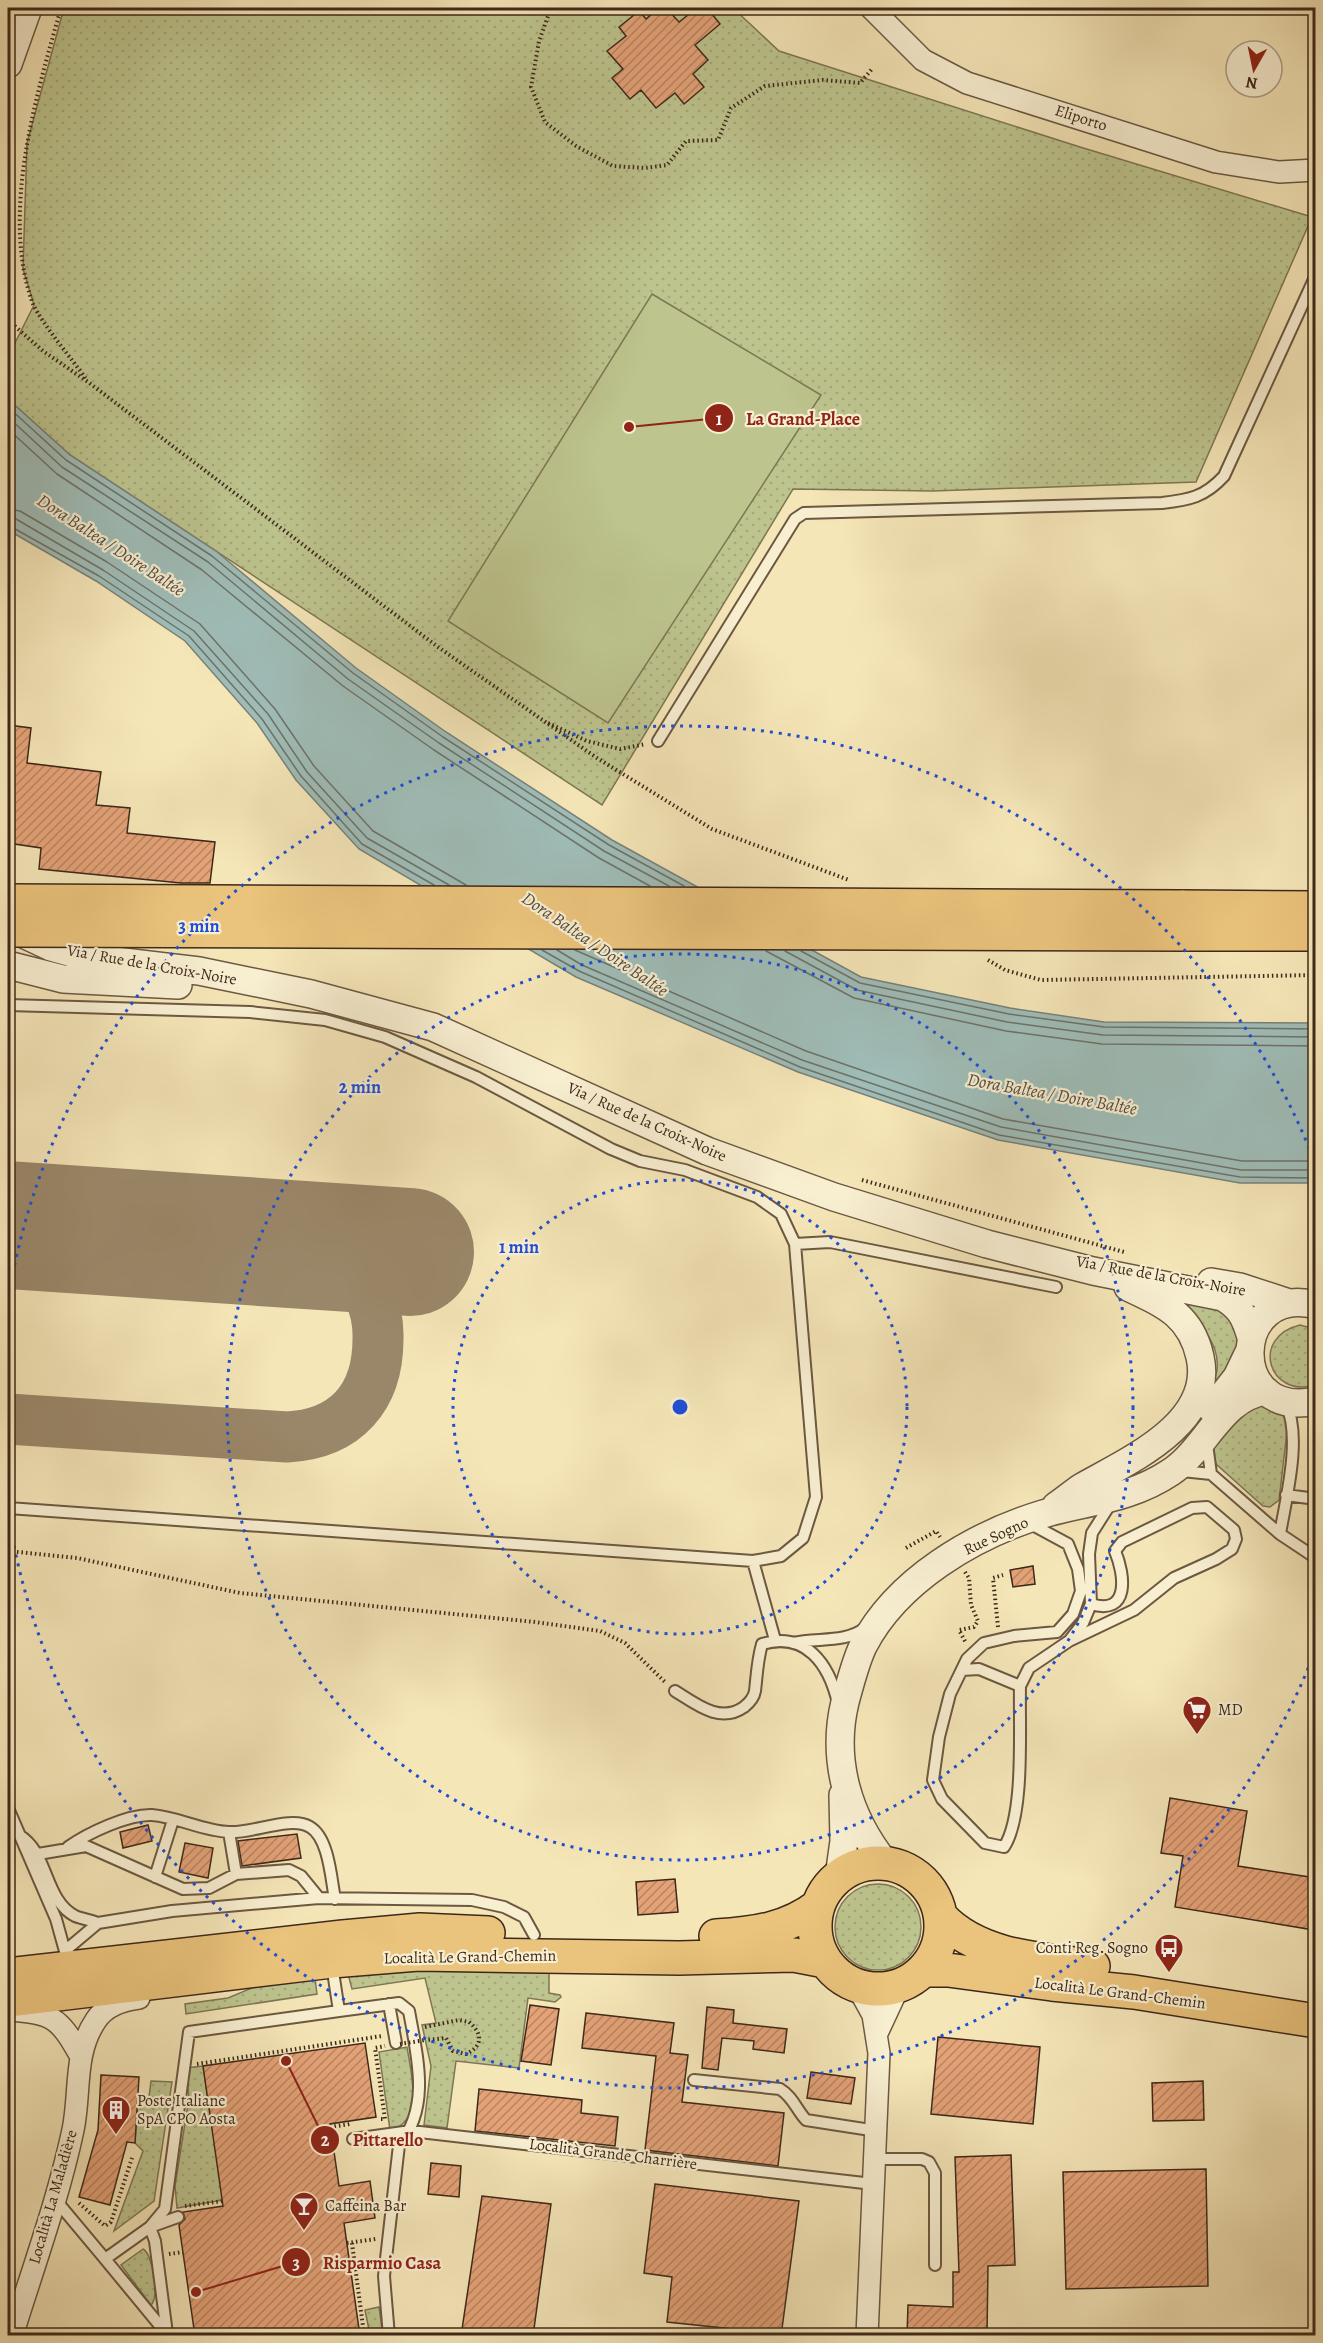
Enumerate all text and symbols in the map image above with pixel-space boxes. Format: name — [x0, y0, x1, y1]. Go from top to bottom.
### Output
north arrow — [1224, 39, 1284, 99]
text: N — [1244, 71, 1259, 95]
street label: Eliporto — [1052, 99, 1110, 137]
callout: La Grand-Place — [704, 400, 872, 436]
text: 1 — [716, 407, 723, 431]
text: La Grand-Place — [746, 407, 860, 431]
water label: Dora Baltea / Doire Baltée — [32, 488, 190, 602]
water label: Dora Baltea / Doire Baltée — [517, 886, 673, 1002]
text: 3 min — [178, 914, 220, 938]
street label: Via / Rue de la Croix-Noire — [64, 939, 239, 991]
water label: Dora Baltea / Doire Baltée — [965, 1067, 1139, 1121]
text: 2 min — [339, 1075, 381, 1099]
street label: Via / Rue de la Croix-Noire — [563, 1077, 730, 1167]
text: 1 min — [499, 1235, 539, 1259]
street label: Via / Rue de la Croix-Noire — [1073, 1250, 1248, 1302]
centre of rings — [670, 1397, 690, 1417]
street label: Rue Sogno — [960, 1511, 1032, 1561]
supermarket icon: MD — [1181, 1694, 1213, 1736]
place label: MD — [1218, 1699, 1243, 1721]
bus stop icon: Conti Reg. Sogno — [1153, 1932, 1185, 1974]
place label: Conti Reg. Sogno — [1036, 1937, 1148, 1959]
street label: Località Le Grand-Chemin — [384, 1944, 557, 1970]
street label: Località Le Grand-Chemin — [1033, 1972, 1207, 2014]
place label: Poste Italiane SpA CPO Aosta — [137, 2090, 236, 2130]
building icon: Poste Italiane SpA CPO Aosta — [100, 2094, 132, 2136]
callout: Pittarello — [310, 2122, 435, 2158]
street label: Località La Maladière — [23, 2127, 83, 2267]
text: 2 — [321, 2128, 330, 2152]
text: Pittarello — [353, 2128, 423, 2152]
street label: Località Grande Charrière — [528, 2133, 698, 2175]
bar icon: Caffeina Bar — [288, 2190, 320, 2232]
place label: Caffeina Bar — [325, 2195, 406, 2217]
callout: Risparmio Casa — [281, 2244, 453, 2280]
text: 3 — [292, 2251, 300, 2275]
text: Risparmio Casa — [323, 2251, 441, 2275]

